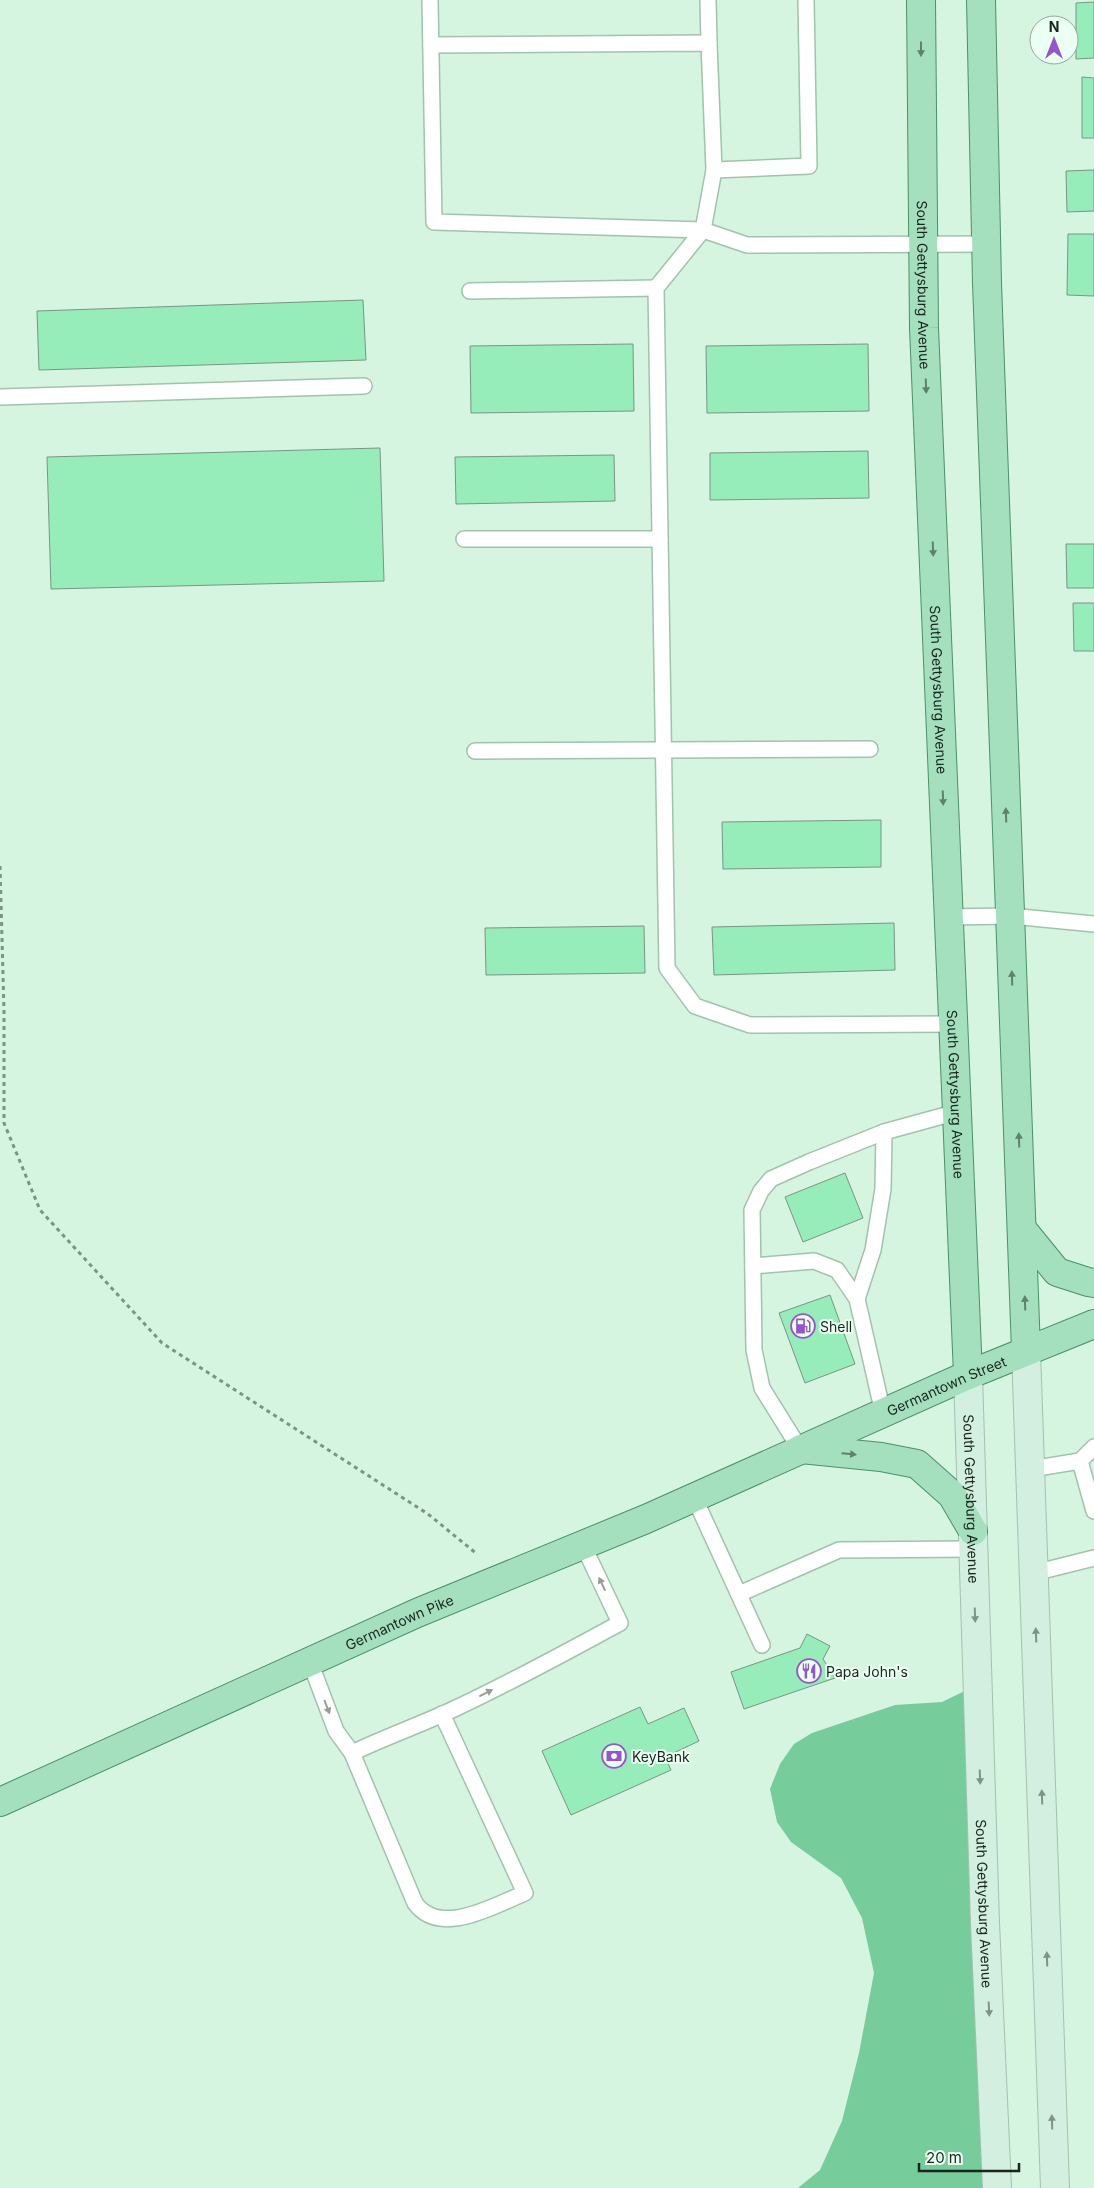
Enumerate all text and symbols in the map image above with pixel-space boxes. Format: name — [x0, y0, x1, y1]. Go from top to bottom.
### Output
north arrow — [1029, 15, 1079, 65]
text: N — [1049, 18, 1059, 35]
one-way arrow — [917, 41, 925, 57]
street label: South Gettysburg Avenue — [914, 200, 934, 370]
one-way arrow — [922, 378, 930, 394]
one-way arrow — [929, 541, 937, 557]
street label: South Gettysburg Avenue — [927, 605, 951, 775]
one-way arrow — [939, 791, 947, 807]
one-way arrow — [1002, 807, 1010, 823]
one-way arrow — [1008, 969, 1016, 985]
street label: South Gettysburg Avenue — [944, 1009, 968, 1179]
one-way arrow — [1014, 1132, 1022, 1148]
one-way arrow — [1020, 1294, 1028, 1310]
fuel station icon: Shell — [790, 1313, 816, 1339]
place label: Shell — [820, 1318, 852, 1335]
street label: Germantown Street — [884, 1352, 1009, 1419]
street label: South Gettysburg Avenue — [961, 1414, 983, 1584]
one-way arrow — [841, 1450, 857, 1458]
one-way arrow — [597, 1577, 605, 1591]
street label: Germantown Pike — [342, 1591, 456, 1653]
one-way arrow — [972, 1607, 980, 1623]
one-way arrow — [1032, 1626, 1040, 1642]
restaurant icon: Papa John's — [796, 1658, 822, 1684]
place label: Papa John's — [826, 1663, 908, 1680]
one-way arrow — [479, 1689, 493, 1697]
one-way arrow — [323, 1700, 331, 1715]
bank icon: KeyBank — [601, 1743, 627, 1769]
place label: KeyBank — [632, 1748, 690, 1765]
one-way arrow — [977, 1769, 985, 1785]
one-way arrow — [1037, 1789, 1045, 1805]
street label: South Gettysburg Avenue — [973, 1819, 996, 1989]
one-way arrow — [1043, 1951, 1051, 1967]
one-way arrow — [985, 2002, 993, 2018]
one-way arrow — [1048, 2114, 1056, 2130]
scale bar — [919, 2140, 1019, 2172]
text: 20 m — [926, 2148, 962, 2167]

